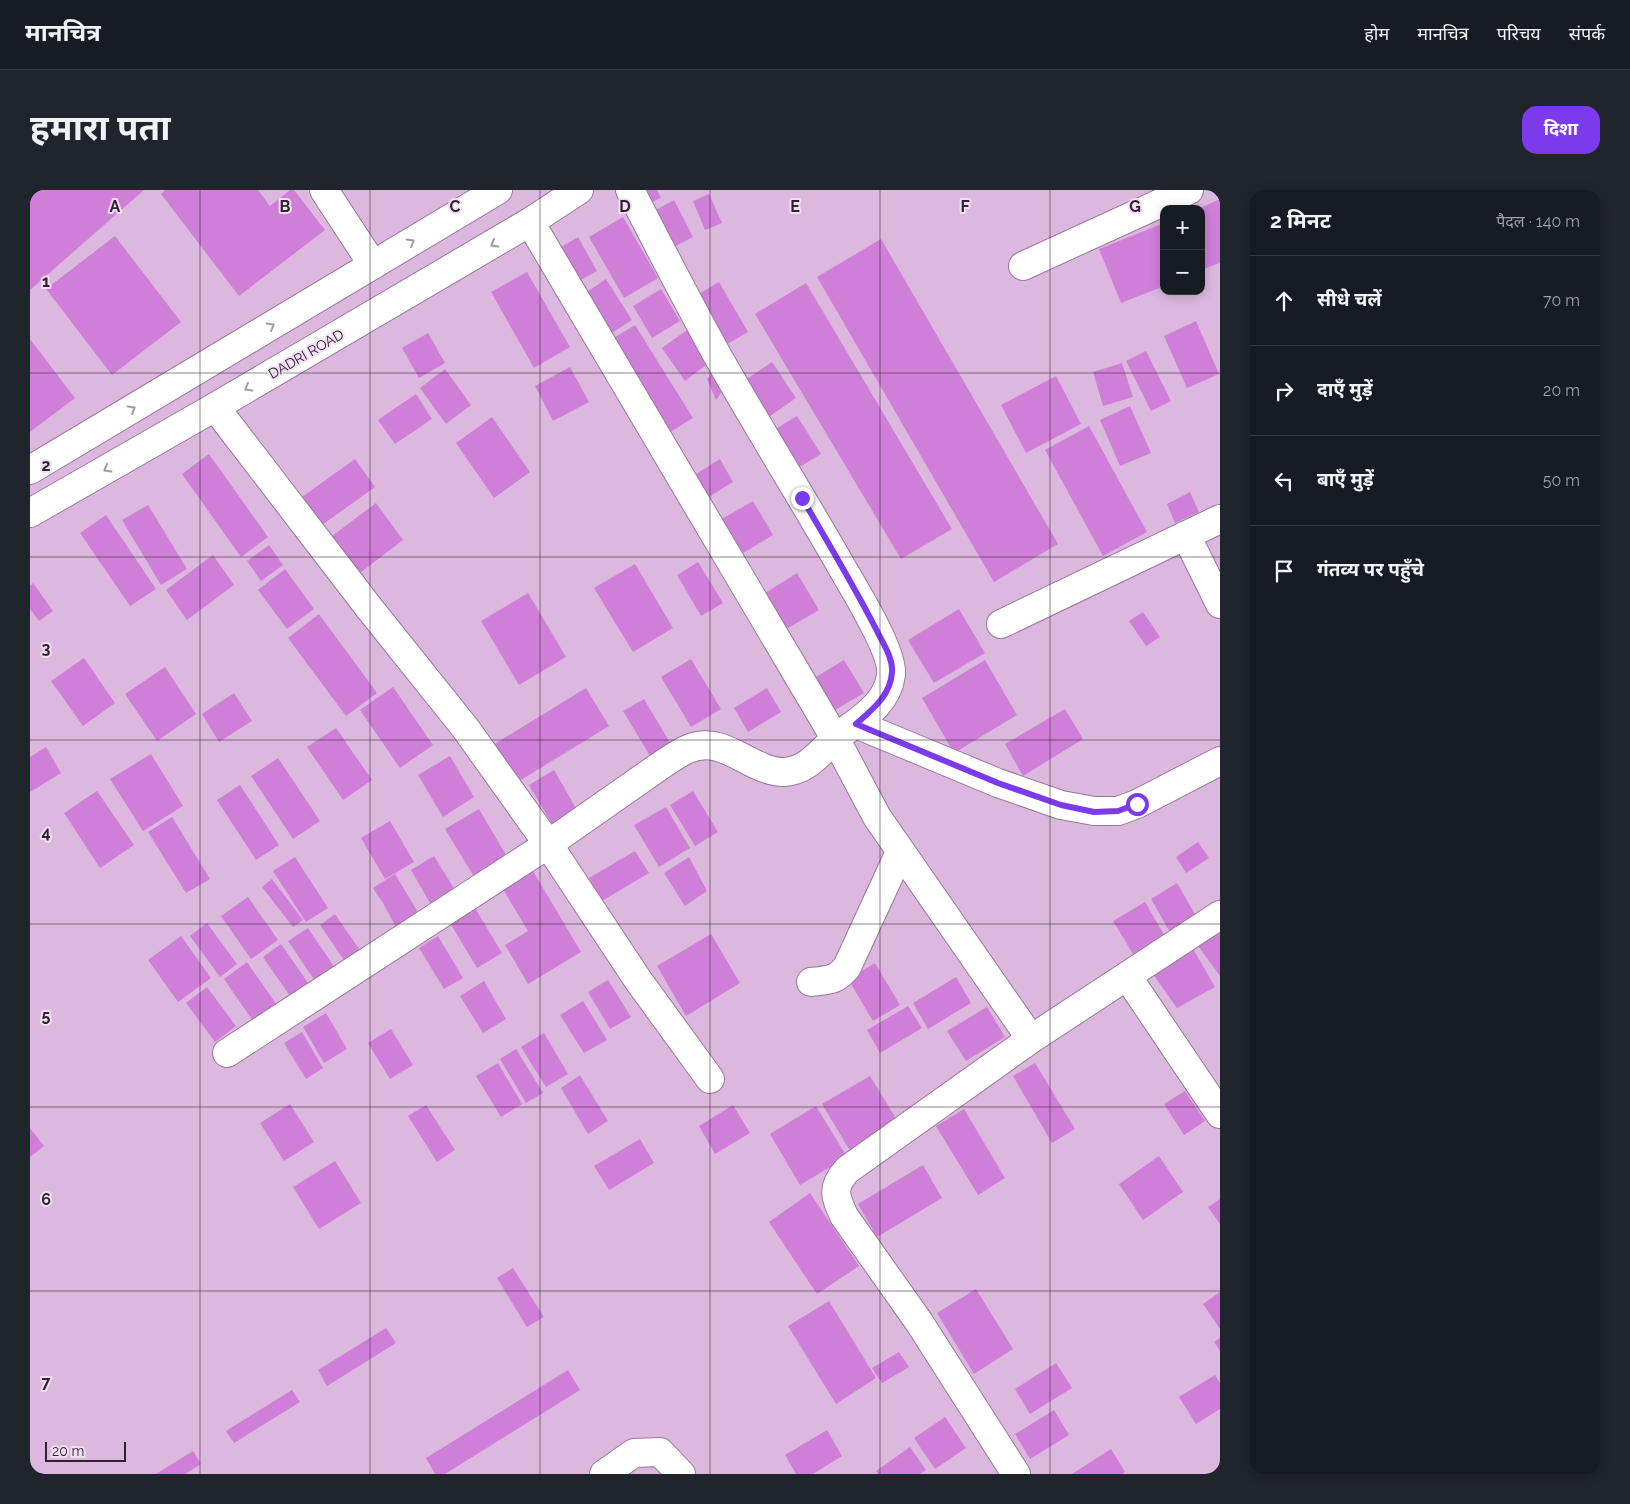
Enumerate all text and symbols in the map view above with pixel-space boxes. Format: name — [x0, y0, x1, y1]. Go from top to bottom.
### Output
text: मानचित्र — [25, 18, 101, 47]
text: होम — [1364, 23, 1389, 44]
text: मानचित्र — [1417, 23, 1469, 44]
text: परिचय — [1497, 23, 1541, 44]
text: संपर्क — [1569, 23, 1605, 44]
button: दिशा — [1522, 106, 1600, 154]
text: हमारा पता — [30, 107, 171, 148]
text: A — [110, 197, 121, 216]
text: B — [280, 197, 291, 216]
text: C — [450, 197, 461, 216]
text: D — [619, 197, 631, 216]
text: E — [790, 197, 800, 216]
text: F — [960, 197, 970, 216]
text: G — [1129, 197, 1141, 216]
map controls — [1160, 205, 1205, 295]
button: + — [1160, 205, 1205, 250]
text: 2 मिनट — [1270, 208, 1331, 233]
text: पैदल · 140 m — [1496, 212, 1580, 231]
one-way arrow — [490, 237, 499, 247]
one-way arrow — [405, 239, 414, 249]
button: − — [1160, 250, 1205, 295]
text: 1 — [42, 272, 50, 291]
icon: ahead — [1270, 287, 1298, 315]
text: सीधे चलें — [1317, 288, 1381, 310]
text: 70 m — [1543, 291, 1580, 310]
one-way arrow — [266, 322, 275, 332]
street label: DADRI ROAD — [266, 326, 346, 382]
icon: right — [1270, 377, 1298, 405]
text: दाएँ मुड़ें — [1317, 378, 1373, 400]
text: 20 m — [1543, 381, 1580, 400]
one-way arrow — [244, 382, 253, 392]
one-way arrow — [126, 406, 135, 416]
text: 2 — [41, 456, 51, 475]
one-way arrow — [103, 463, 112, 473]
icon: left — [1270, 467, 1298, 495]
text: बाएँ मुड़ें — [1317, 468, 1374, 490]
text: 50 m — [1543, 471, 1580, 490]
route end — [791, 487, 814, 510]
icon: arrive — [1270, 557, 1298, 585]
text: गंतव्य पर पहुँचे — [1317, 558, 1424, 580]
text: 3 — [42, 639, 51, 658]
route start — [1126, 793, 1149, 816]
text: 4 — [41, 823, 51, 842]
text: 5 — [42, 1006, 51, 1025]
text: 6 — [41, 1190, 51, 1209]
text: 7 — [42, 1373, 51, 1392]
scale bar — [45, 1439, 126, 1462]
text: 20 m — [52, 1443, 84, 1459]

